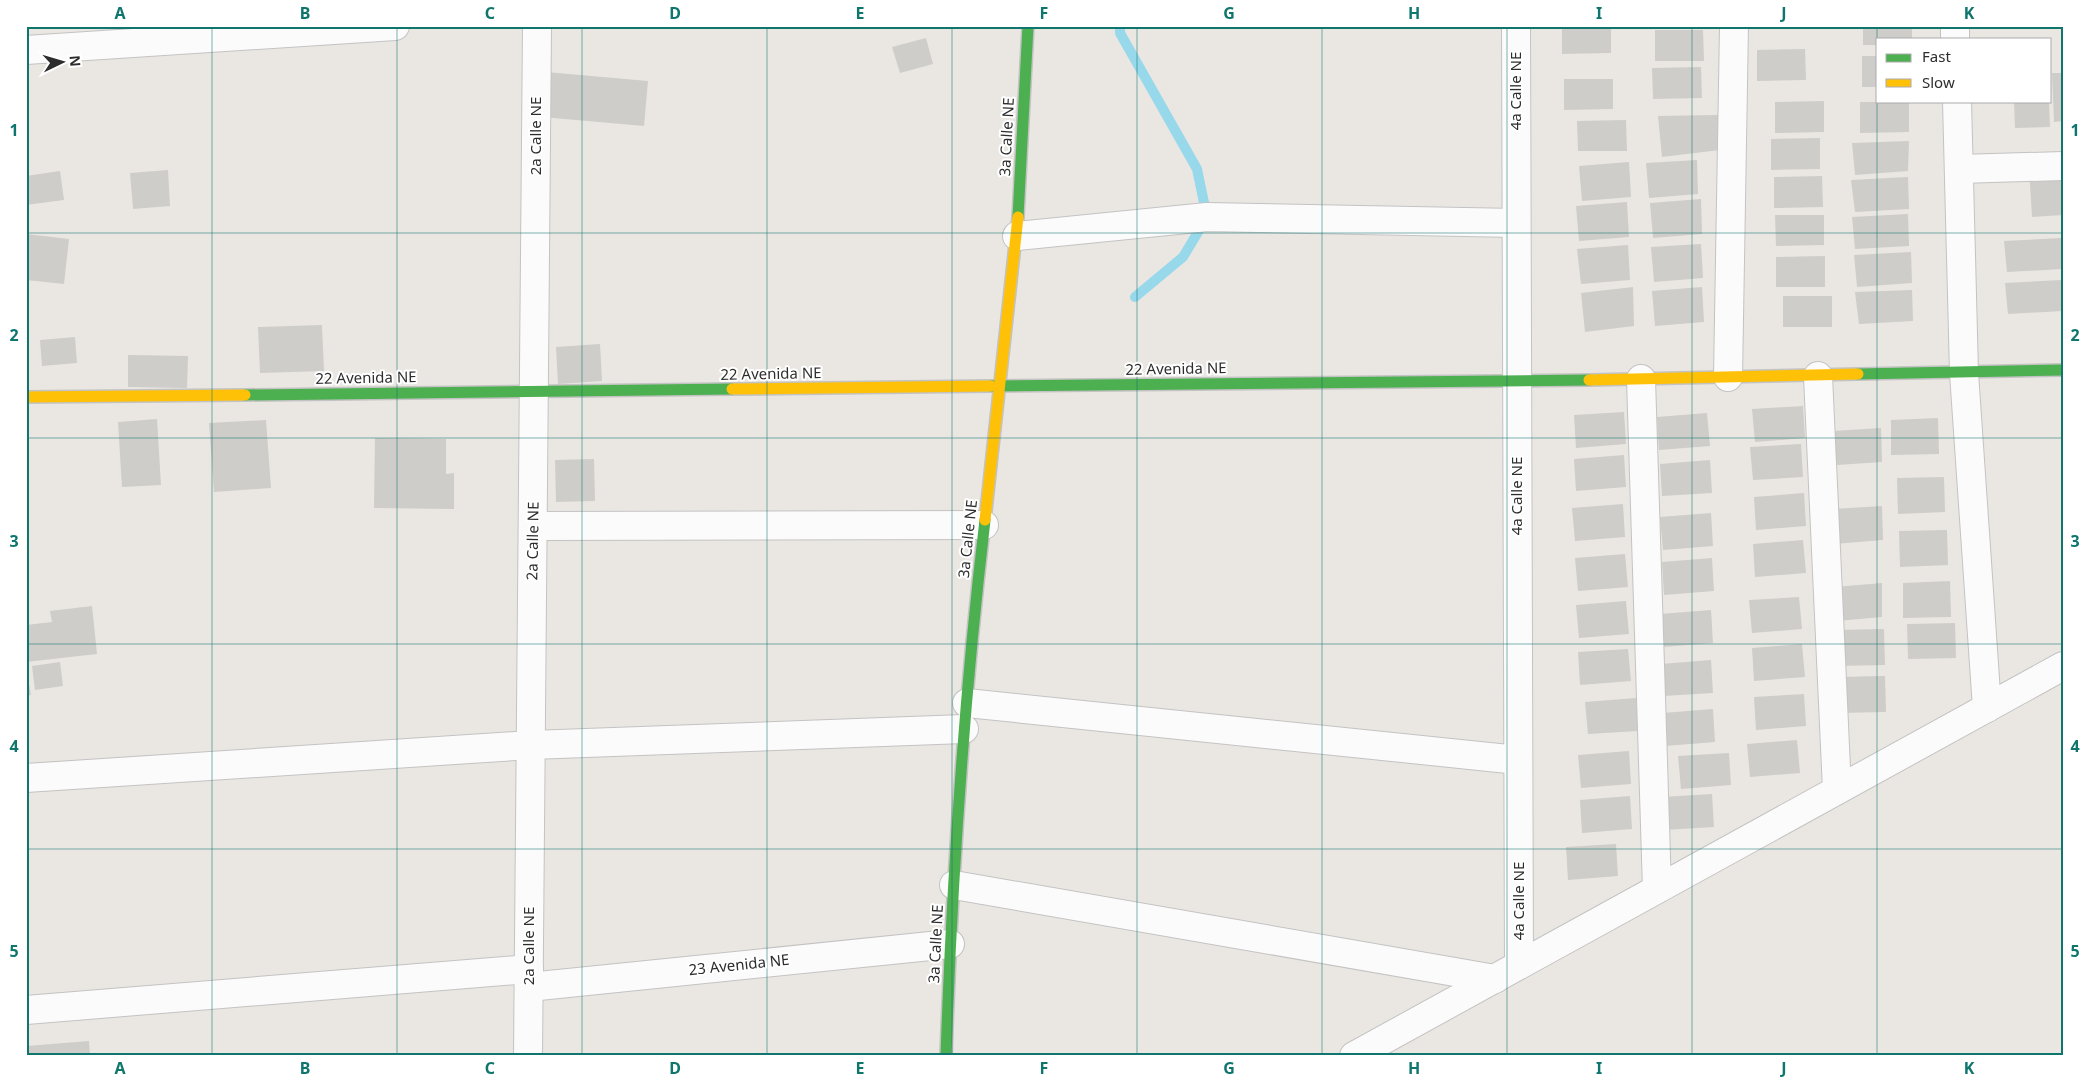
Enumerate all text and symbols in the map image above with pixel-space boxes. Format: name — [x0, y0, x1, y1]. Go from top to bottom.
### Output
text: A — [114, 2, 126, 24]
text: B — [300, 2, 310, 24]
text: C — [485, 2, 495, 24]
text: D — [669, 2, 681, 24]
text: E — [856, 2, 865, 24]
text: F — [1040, 2, 1048, 24]
text: G — [1223, 2, 1235, 24]
text: H — [1408, 2, 1420, 24]
text: I — [1596, 2, 1602, 24]
text: J — [1779, 2, 1787, 24]
text: K — [1964, 2, 1975, 24]
north arrow — [38, 38, 88, 88]
legend — [1876, 38, 2052, 102]
text: Fast — [1922, 46, 1951, 66]
street label: 4a Calle NE — [1505, 52, 1525, 130]
text: N — [65, 54, 85, 67]
text: Slow — [1922, 72, 1955, 92]
street label: 2a Calle NE — [525, 97, 545, 175]
street label: 3a Calle NE — [994, 97, 1018, 177]
text: 1 — [9, 119, 19, 141]
text: 1 — [2070, 119, 2080, 141]
text: 2 — [9, 324, 19, 346]
text: 2 — [2070, 324, 2080, 346]
street label: 22 Avenida NE — [1125, 357, 1227, 379]
street label: 22 Avenida NE — [720, 362, 822, 384]
street label: 22 Avenida NE — [315, 366, 417, 388]
street label: 4a Calle NE — [1506, 457, 1526, 535]
street label: 3a Calle NE — [953, 499, 981, 579]
street label: 2a Calle NE — [521, 501, 543, 580]
text: 3 — [9, 530, 19, 552]
text: 3 — [2070, 530, 2080, 552]
text: 4 — [9, 735, 19, 757]
text: 4 — [2070, 735, 2080, 757]
street label: 4a Calle NE — [1508, 862, 1528, 940]
street label: 3a Calle NE — [923, 904, 947, 984]
street label: 2a Calle NE — [518, 907, 538, 985]
text: 5 — [9, 940, 19, 962]
text: 5 — [2070, 940, 2080, 962]
street label: 23 Avenida NE — [688, 949, 790, 979]
text: A — [114, 1057, 126, 1079]
text: B — [300, 1057, 310, 1079]
text: C — [485, 1057, 495, 1079]
text: D — [669, 1057, 681, 1079]
text: E — [856, 1057, 865, 1079]
text: F — [1040, 1057, 1048, 1079]
text: G — [1223, 1057, 1235, 1079]
text: H — [1408, 1057, 1420, 1079]
text: I — [1596, 1057, 1602, 1079]
text: J — [1779, 1057, 1787, 1079]
text: K — [1964, 1057, 1975, 1079]

